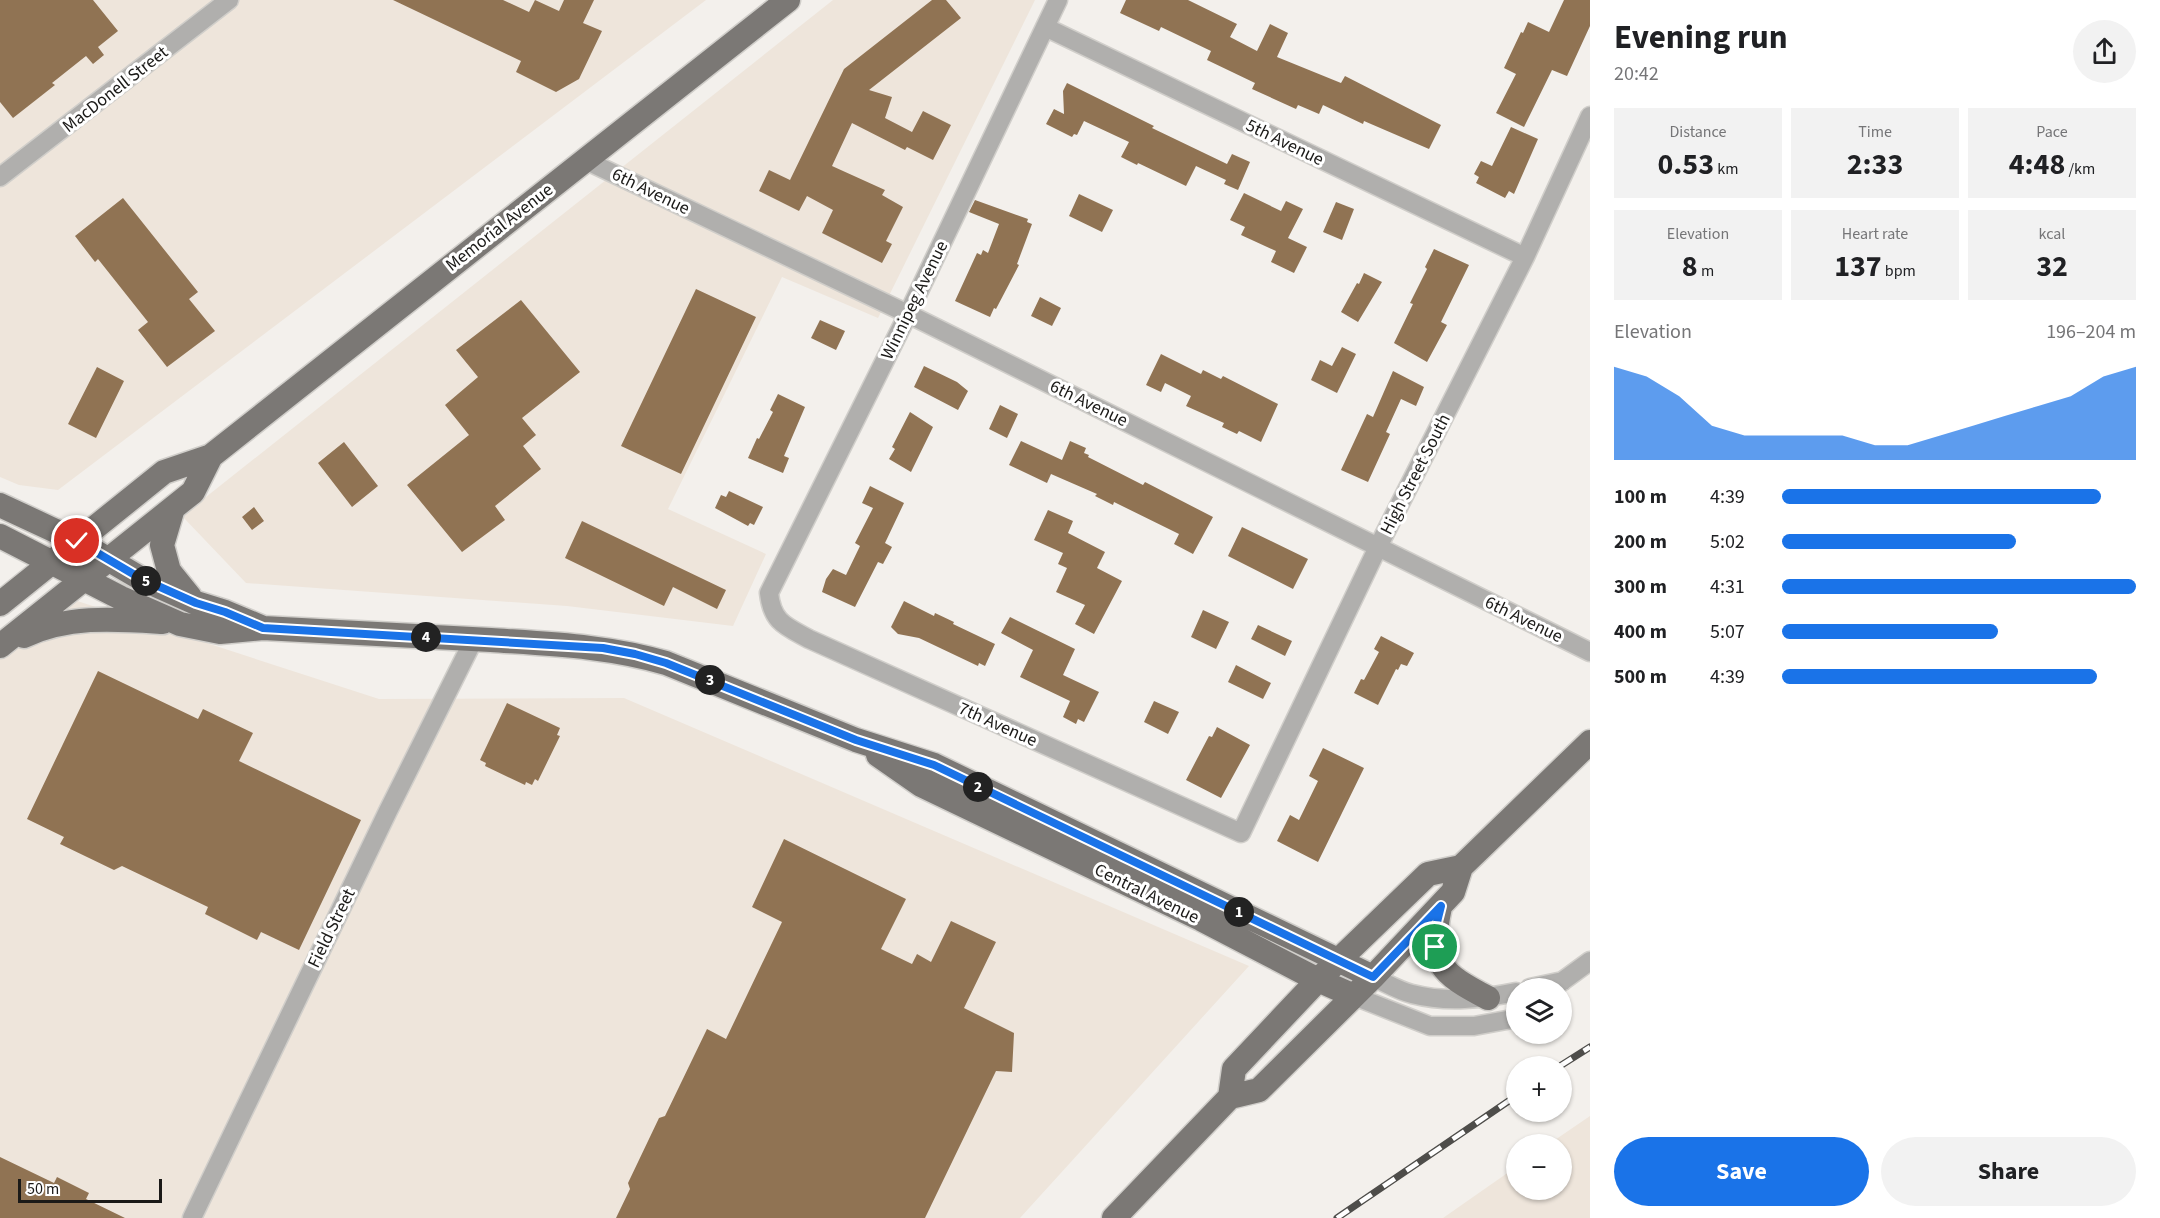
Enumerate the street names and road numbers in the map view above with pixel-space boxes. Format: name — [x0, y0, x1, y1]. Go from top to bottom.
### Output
street label: MacDonell Street — [57, 40, 173, 139]
street label: 5th Avenue — [1242, 113, 1328, 172]
street label: 6th Avenue — [608, 162, 694, 221]
street label: Memorial Avenue — [440, 177, 558, 277]
street label: Winnipeg Avenue — [875, 236, 954, 364]
street label: 6th Avenue — [1046, 374, 1132, 433]
street label: High Street South — [1374, 410, 1457, 539]
street label: 6th Avenue — [1481, 590, 1567, 649]
street label: 7th Avenue — [954, 696, 1041, 753]
street label: Central Avenue — [1090, 857, 1203, 930]
street label: Field Street — [301, 884, 361, 972]

